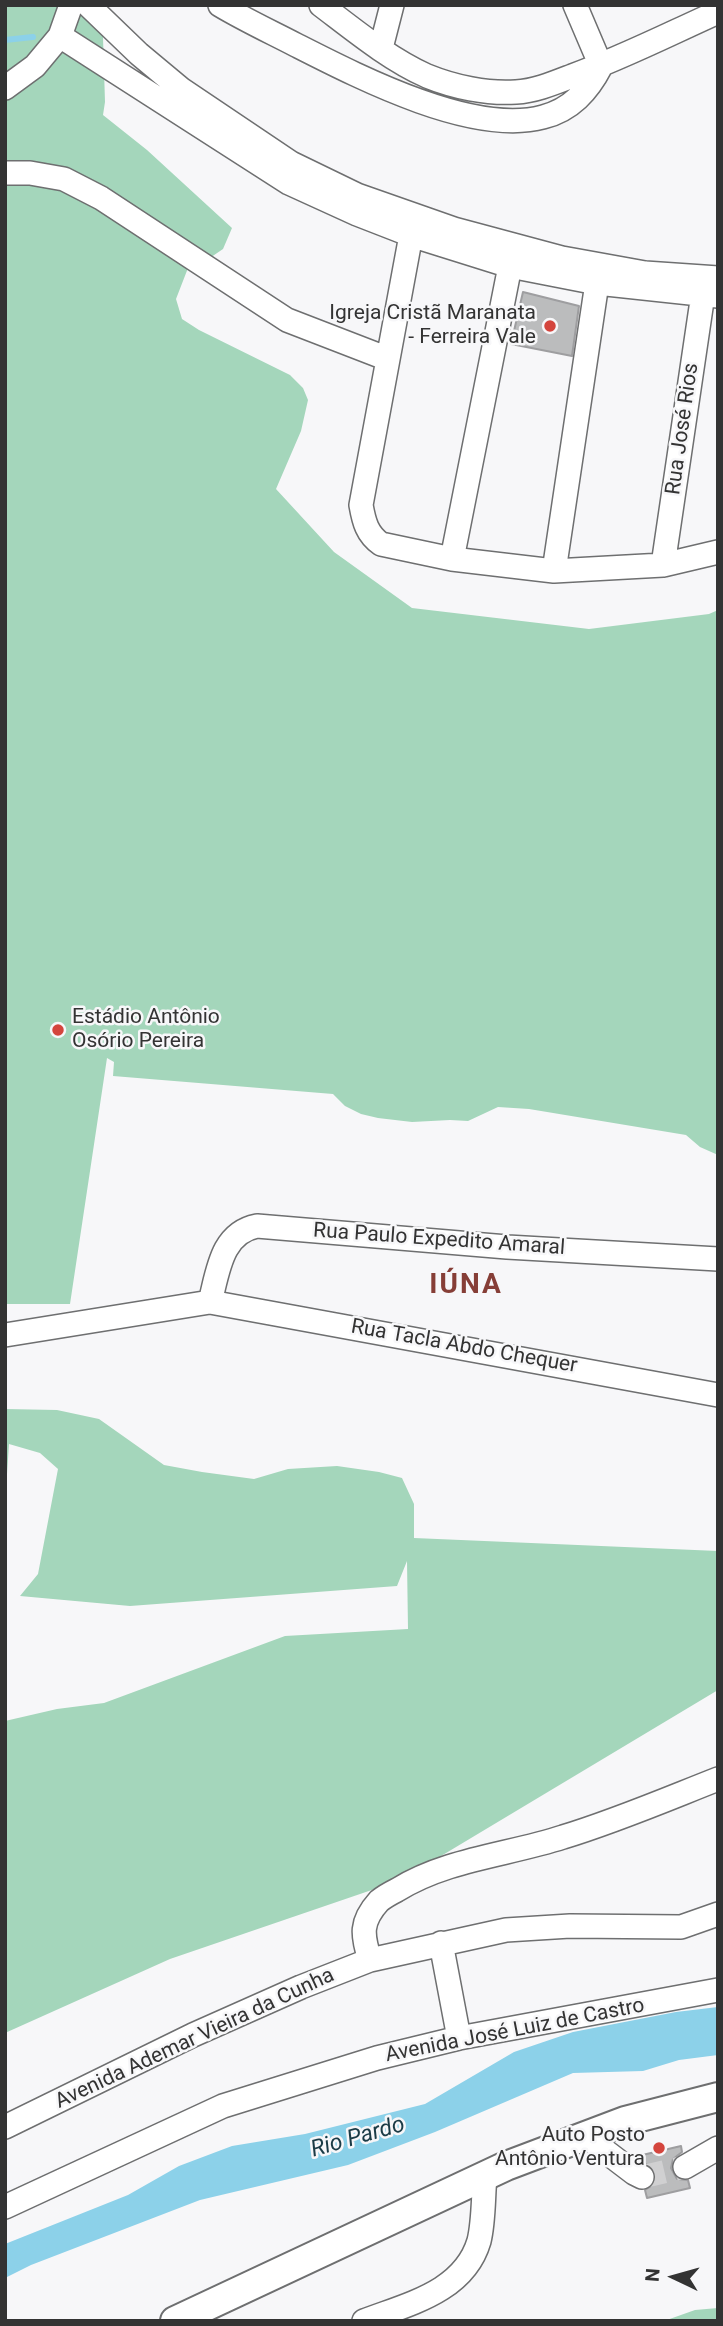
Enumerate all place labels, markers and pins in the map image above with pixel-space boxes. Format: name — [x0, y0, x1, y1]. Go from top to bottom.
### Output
place label: Igreja Cristã Maranata - Ferreira Vale — [329, 301, 536, 351]
marker: Igreja Cristã Maranata - Ferreira Vale — [542, 318, 558, 334]
place label: Estádio Antônio Osório Pereira — [72, 1005, 220, 1055]
marker: Estádio Antônio Osório Pereira — [50, 1022, 66, 1038]
place label: Auto Posto Antônio Ventura — [495, 2123, 645, 2173]
marker: Auto Posto Antônio Ventura — [651, 2140, 667, 2156]

